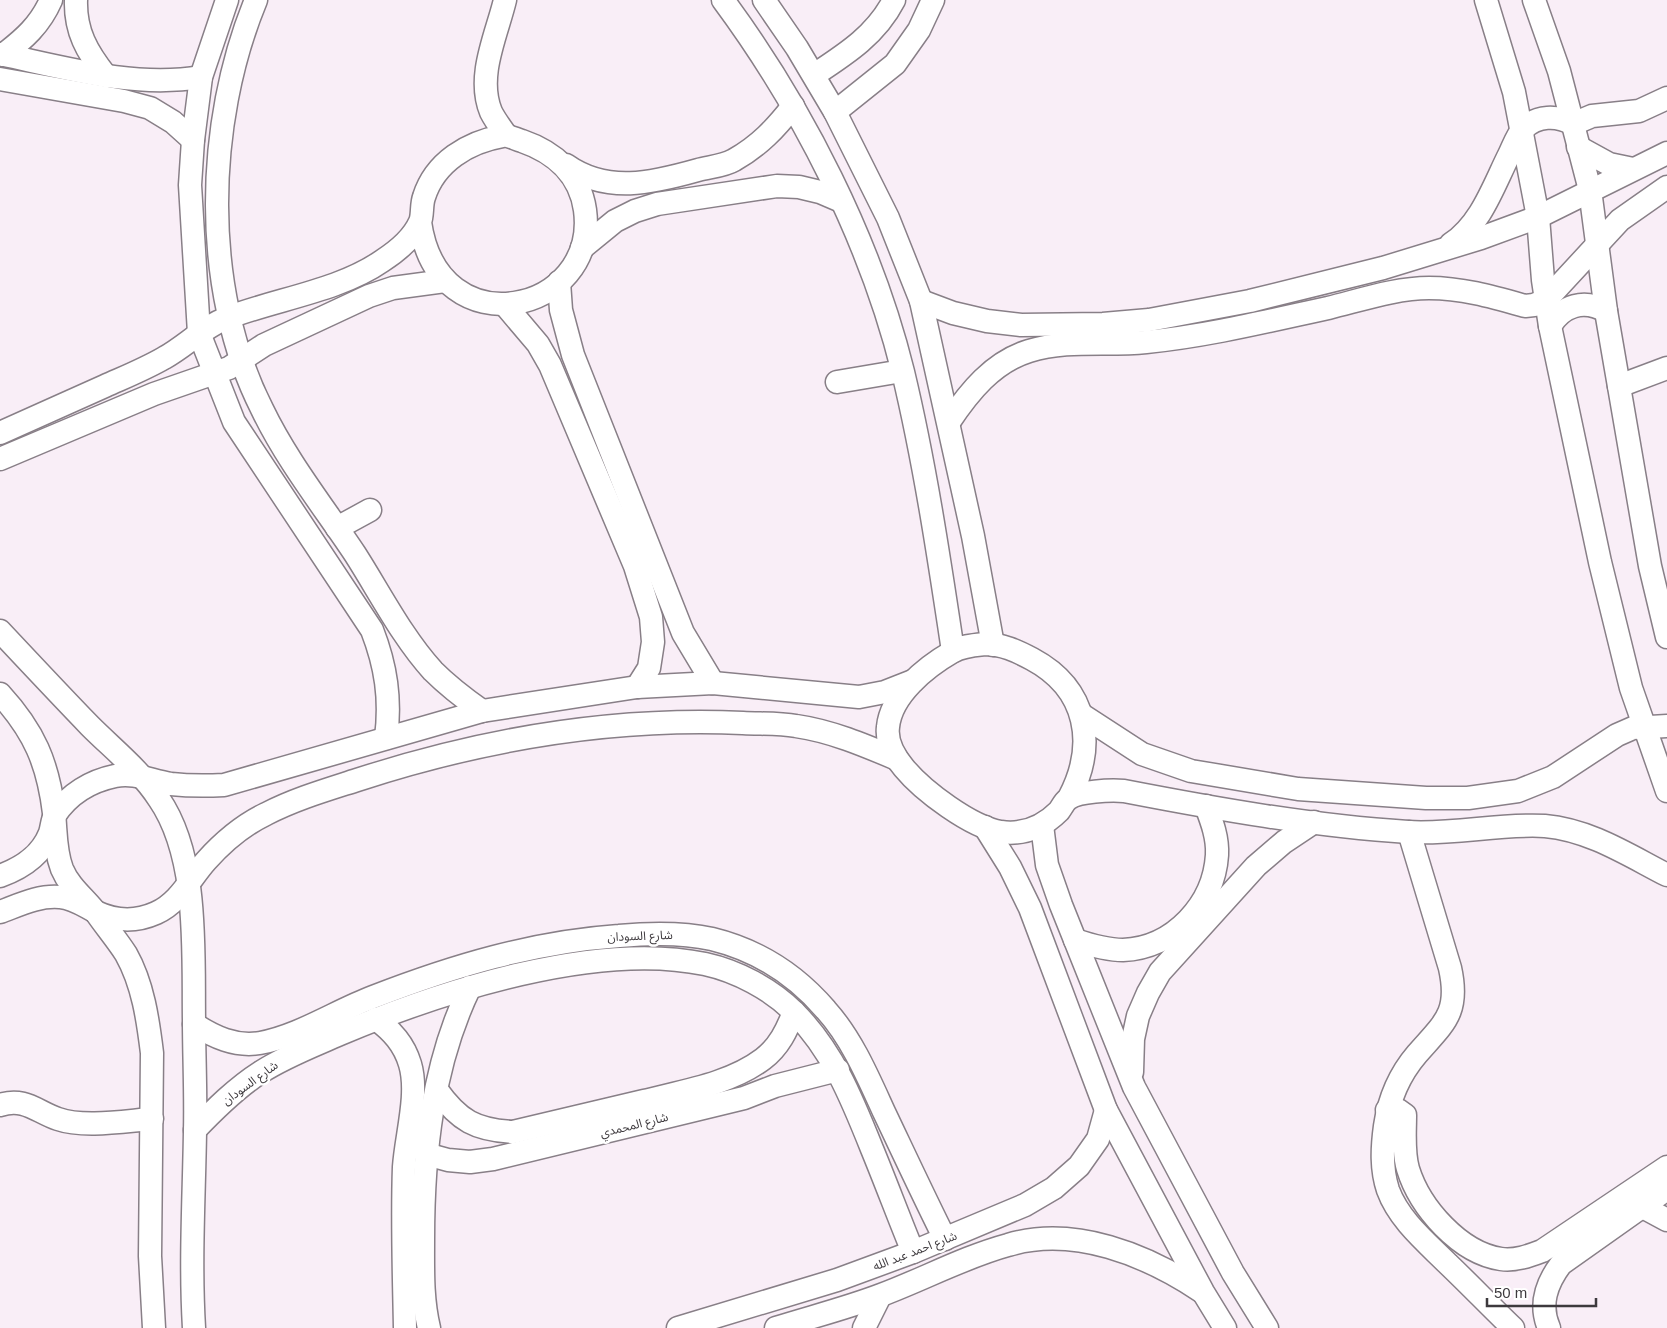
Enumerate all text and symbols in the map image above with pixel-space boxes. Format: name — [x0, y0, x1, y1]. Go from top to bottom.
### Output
street label: شارع السودان — [607, 928, 673, 946]
street label: شارع السودان — [219, 1058, 282, 1109]
street label: شارع المحمدي — [598, 1110, 670, 1143]
street label: شارع احمد عبد الله — [871, 1229, 960, 1275]
scale bar — [1487, 1276, 1596, 1308]
text: 50 m — [1494, 1284, 1527, 1301]

